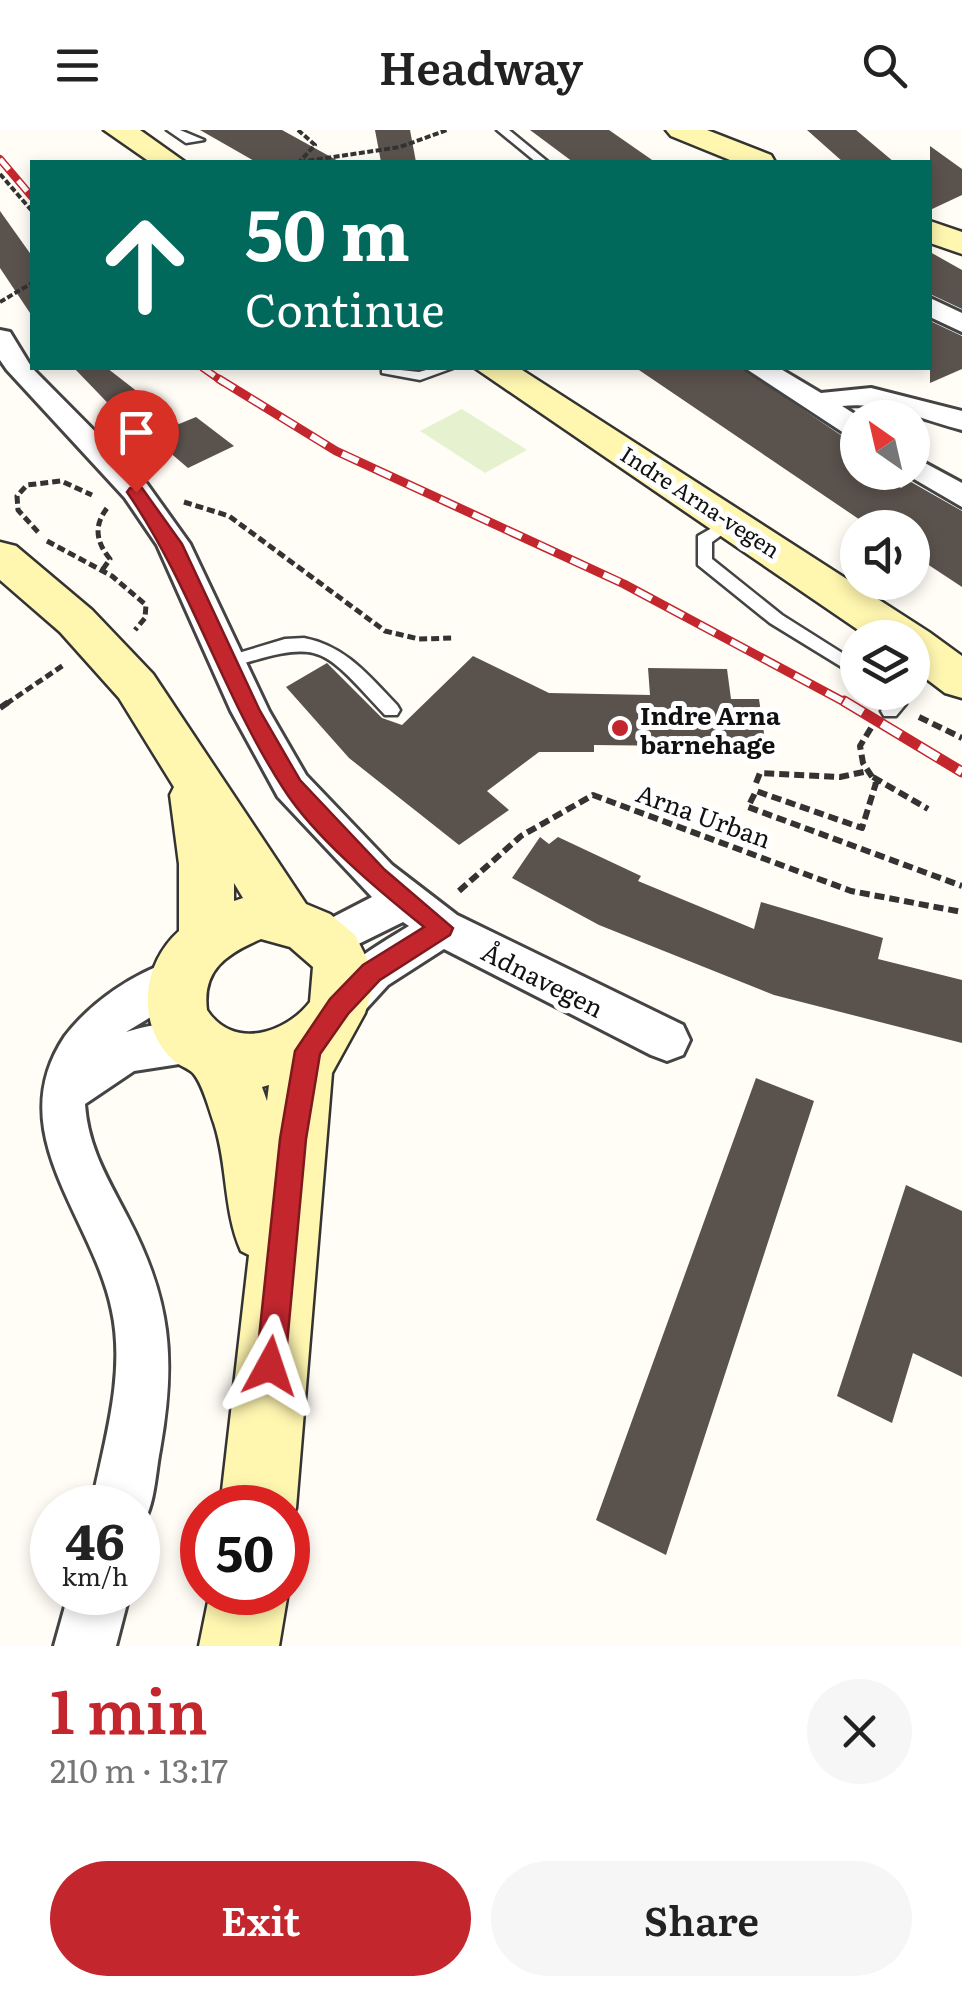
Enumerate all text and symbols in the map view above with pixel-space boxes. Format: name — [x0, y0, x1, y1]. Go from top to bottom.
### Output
text: Headway — [379, 32, 583, 99]
icon: menu — [50, 38, 105, 93]
icon: search — [857, 38, 912, 93]
text: 50 m — [245, 179, 410, 283]
icon: ahead — [80, 200, 210, 330]
text: Continue — [245, 274, 445, 341]
pin — [94, 390, 179, 493]
north arrow — [840, 400, 930, 490]
map controls — [840, 400, 930, 710]
icon: arrive — [109, 405, 164, 460]
street label: Indre Arna-vegen — [615, 437, 787, 565]
button: sound — [840, 510, 930, 600]
button: layers — [840, 620, 930, 710]
place label: Indre Arna barnehage — [640, 696, 781, 762]
marker: Indre Arna barnehage — [609, 717, 631, 739]
street label: Arna Urban — [632, 774, 776, 856]
street label: Ådnavegen — [476, 932, 610, 1026]
position arrow — [218, 1314, 322, 1418]
speed limit sign: 50 — [180, 1485, 310, 1615]
text: 46 — [65, 1501, 125, 1575]
text: km/h — [62, 1557, 128, 1594]
text: 1 min — [50, 1663, 208, 1752]
button: close — [807, 1679, 912, 1784]
text: 210 m · 13:17 — [50, 1745, 228, 1793]
button: Exit — [50, 1861, 471, 1976]
button: Share — [491, 1861, 912, 1976]

